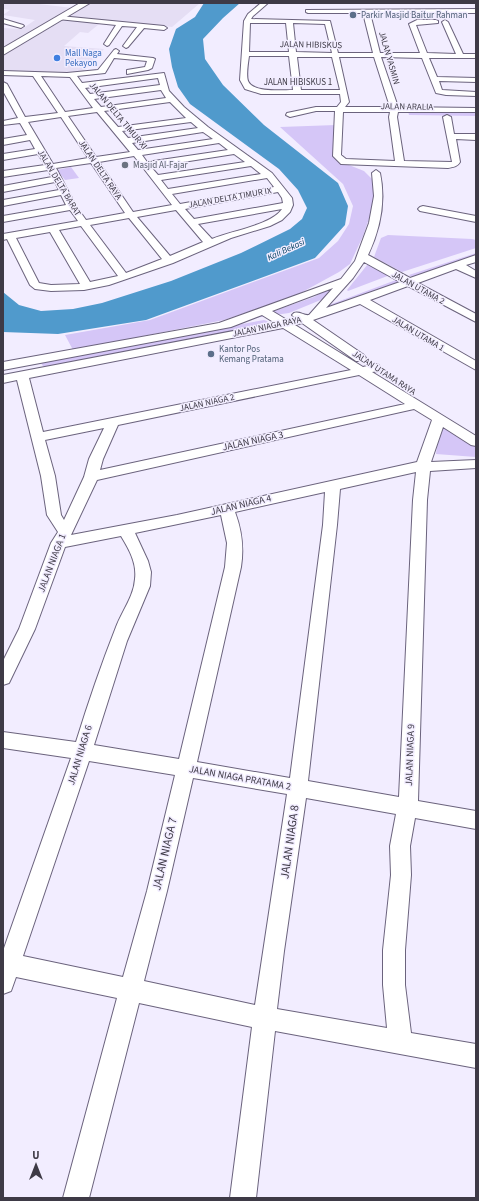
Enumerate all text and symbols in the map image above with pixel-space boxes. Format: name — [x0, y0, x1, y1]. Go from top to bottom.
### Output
place label: Parkir Masjid Baitur Rahman — [361, 9, 467, 22]
marker: Parkir Masjid Baitur Rahman — [348, 10, 358, 20]
street label: JALAN YASMIN — [375, 30, 403, 86]
street label: JALAN HIBISKUS — [280, 38, 343, 52]
place label: Mall Naga Pekayon — [65, 47, 102, 70]
marker: Mall Naga Pekayon — [52, 53, 62, 63]
street label: JALAN HIBISKUS 1 — [264, 76, 332, 89]
street label: JALAN DELTA TIMUR XI — [86, 80, 150, 152]
street label: JALAN ARALIA — [381, 100, 434, 114]
street label: JALAN DELTA RAYA — [75, 137, 125, 203]
street label: JALAN DELTA BARAT — [34, 147, 84, 219]
place label: Masjid Al-Fajar — [133, 159, 189, 172]
marker: Masjid Al-Fajar — [120, 160, 130, 170]
street label: JALAN DELTA TIMUR IX — [187, 184, 273, 212]
water label: Kali Bekasi — [265, 235, 308, 264]
street label: JALAN UTAMA 2 — [389, 268, 447, 308]
street label: JALAN NIAGA RAYA — [231, 313, 303, 341]
street label: JALAN UTAMA 1 — [389, 313, 447, 355]
place label: Kantor Pos Kemang Pratama — [219, 343, 284, 366]
street label: JALAN UTAMA RAYA — [350, 348, 418, 398]
marker: Kantor Pos Kemang Pratama — [206, 349, 216, 359]
street label: JALAN NIAGA 2 — [178, 391, 236, 415]
street label: JALAN NIAGA 3 — [221, 428, 285, 454]
street label: JALAN NIAGA 4 — [209, 491, 273, 519]
street label: JALAN NIAGA 1 — [34, 532, 70, 594]
street label: JALAN NIAGA 6 — [64, 723, 96, 787]
street label: JALAN NIAGA 9 — [402, 724, 418, 786]
street label: JALAN NIAGA PRATAMA 2 — [188, 762, 292, 794]
street label: JALAN NIAGA 8 — [276, 804, 304, 880]
street label: JALAN NIAGA 7 — [148, 816, 182, 892]
north arrow — [16, 1145, 56, 1185]
text: U — [32, 1148, 40, 1163]

